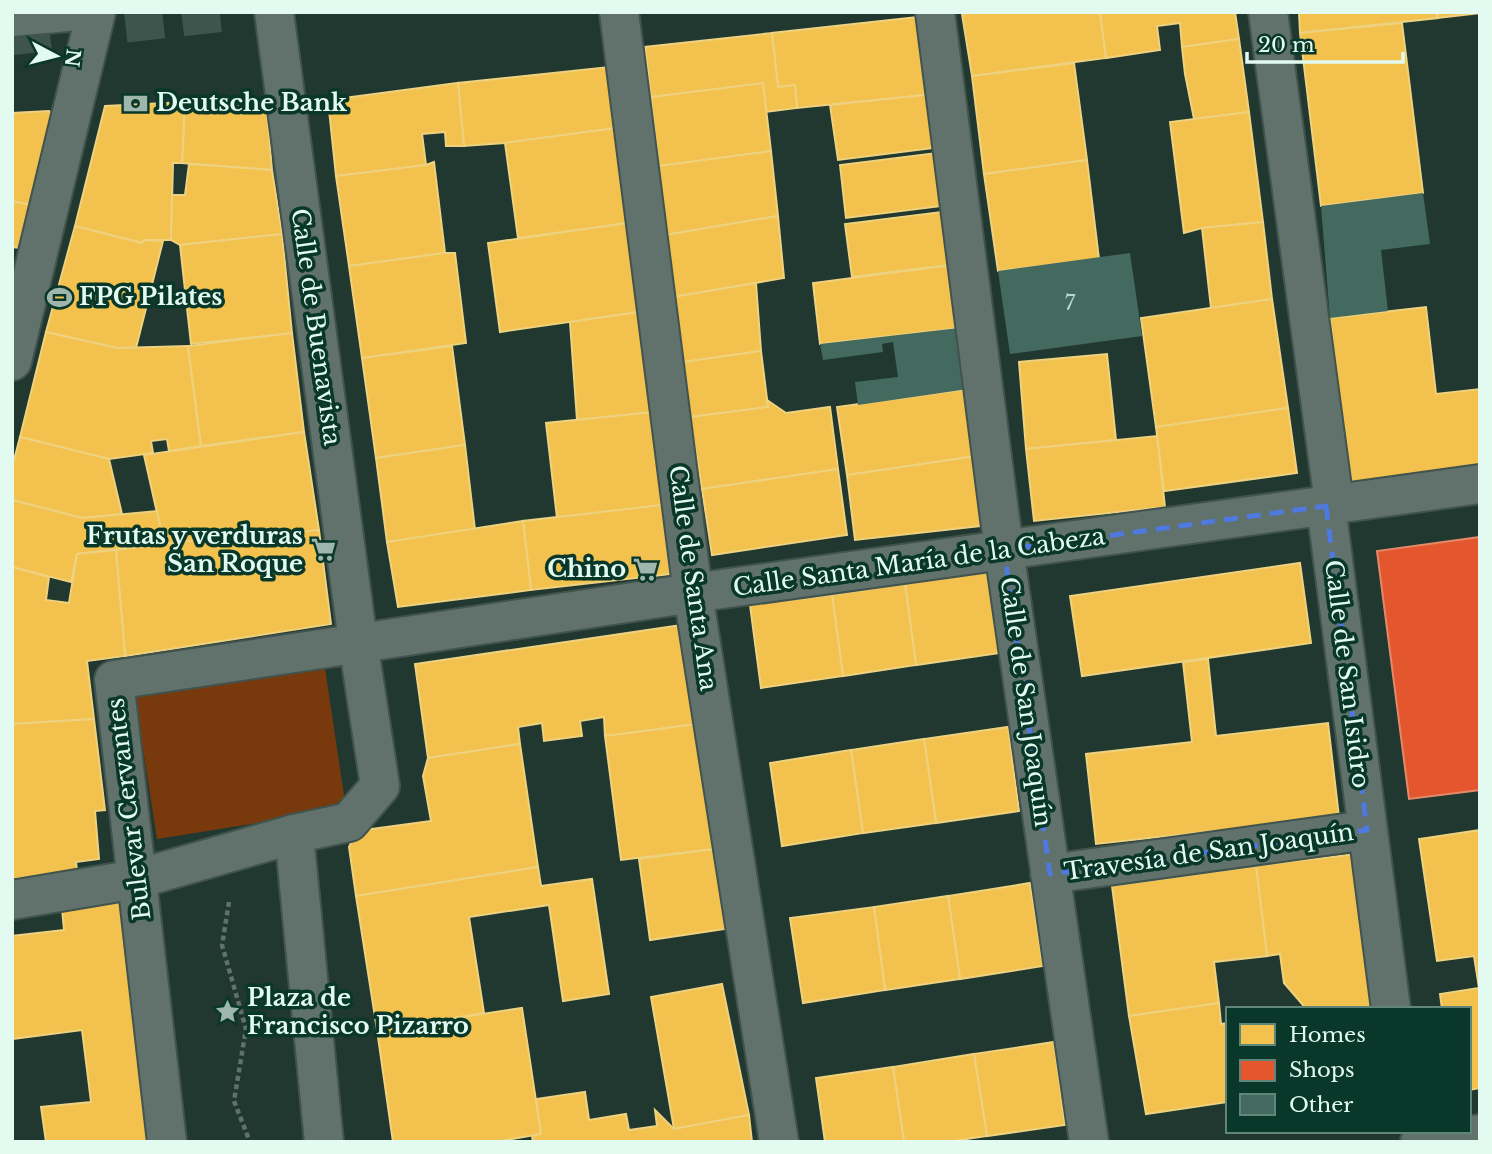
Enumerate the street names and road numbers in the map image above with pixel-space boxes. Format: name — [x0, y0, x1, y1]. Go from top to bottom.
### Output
street label: Calle de Buenavista — [285, 206, 348, 448]
street label: Calle de Santa Ana — [663, 463, 724, 693]
street label: Calle Santa María de la Cabeza — [731, 521, 1107, 602]
street label: Calle de San Isidro — [1319, 558, 1376, 790]
street label: Calle de San Joaquín — [995, 575, 1058, 829]
street label: Bulevar Cervantes — [100, 696, 157, 922]
street label: Travesía de San Joaquín — [1062, 817, 1356, 886]

